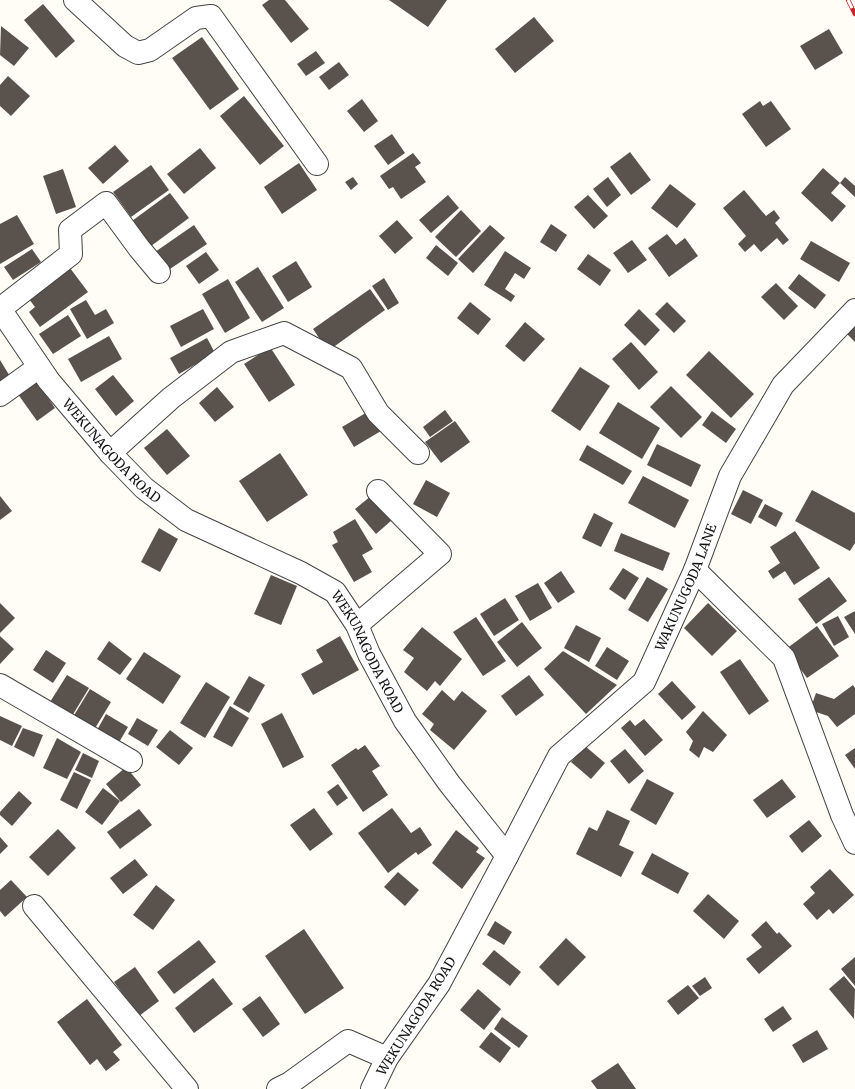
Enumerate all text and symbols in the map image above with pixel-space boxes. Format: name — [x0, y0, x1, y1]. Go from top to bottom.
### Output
street label: WEKUNAGODA ROAD — [58, 395, 164, 507]
street label: WAKUNUGODA LANE — [651, 521, 721, 654]
street label: WEKUNAGODA ROAD — [327, 587, 407, 716]
street label: WEKUNAGODA ROAD — [372, 954, 460, 1080]

